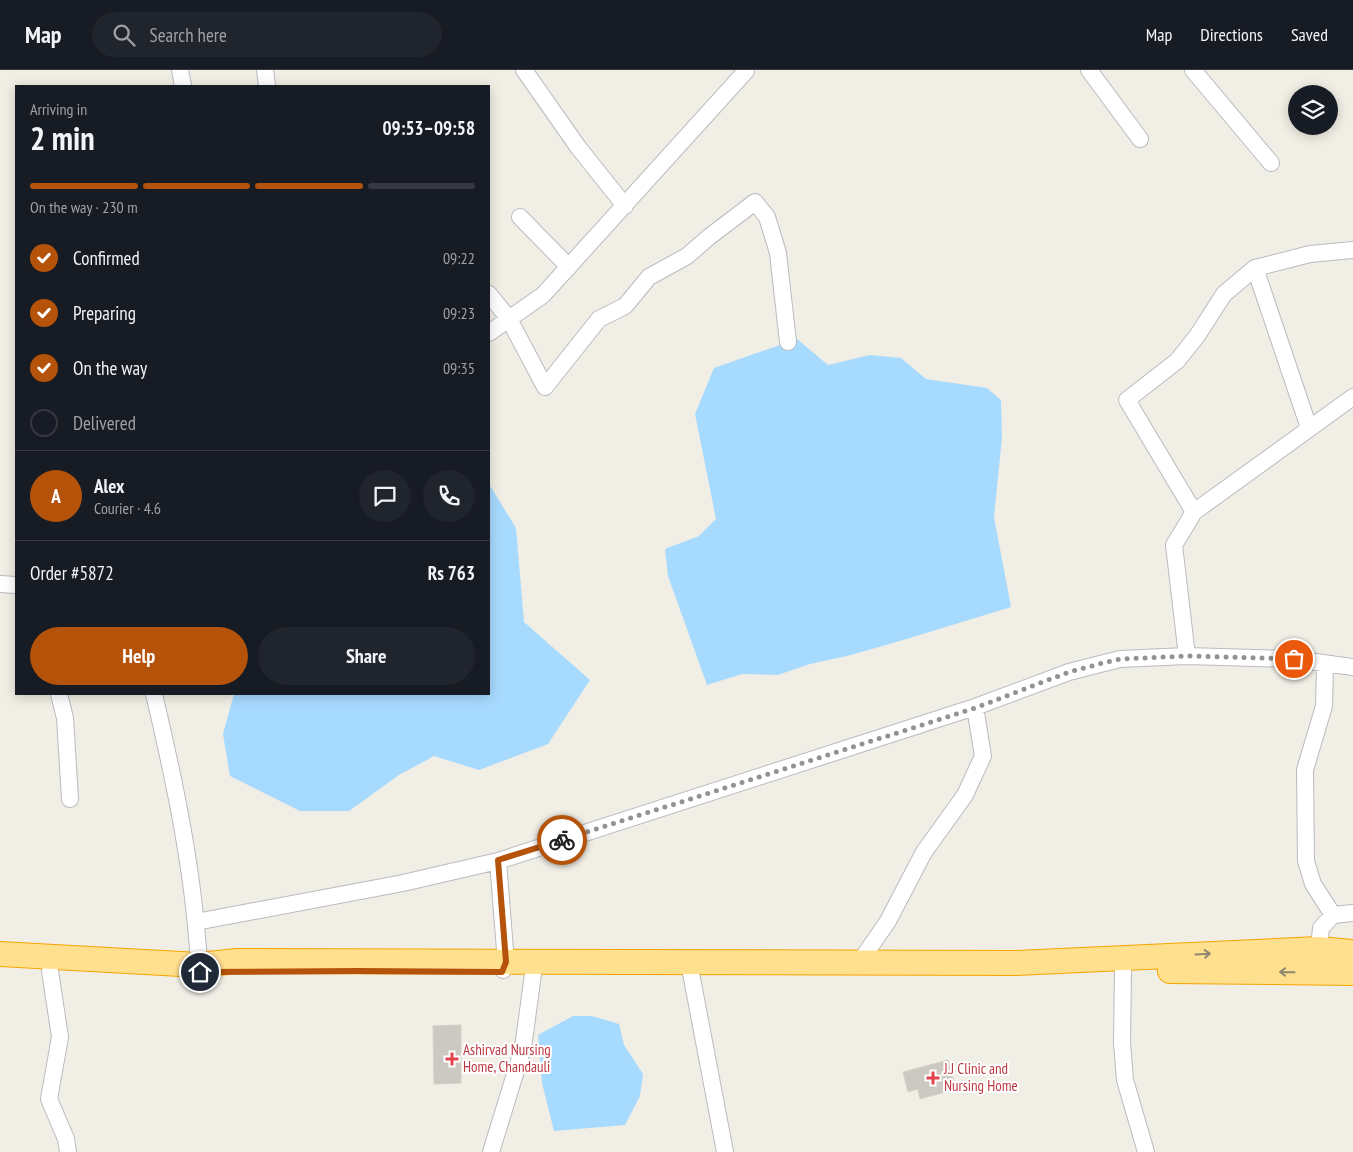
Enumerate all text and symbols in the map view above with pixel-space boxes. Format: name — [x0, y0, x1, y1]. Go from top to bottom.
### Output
search box — [92, 12, 442, 57]
text: Map — [25, 19, 62, 50]
icon: search — [110, 21, 138, 49]
text: Search here — [150, 23, 227, 47]
text: Map — [1146, 23, 1172, 46]
text: Directions — [1200, 23, 1263, 46]
text: Saved — [1291, 23, 1328, 46]
map controls — [1288, 85, 1338, 135]
button: layers — [1288, 85, 1338, 135]
text: Arriving in — [30, 99, 87, 119]
text: 09:53–09:58 — [382, 116, 475, 140]
text: 2 min — [30, 117, 95, 159]
text: On the way · 230 m — [30, 197, 138, 217]
icon: check — [30, 244, 58, 272]
text: Confirmed — [73, 246, 140, 270]
text: 09:22 — [443, 248, 475, 268]
icon: check — [30, 299, 58, 327]
text: Preparing — [73, 301, 136, 325]
text: 09:23 — [443, 303, 475, 323]
icon: check — [30, 354, 58, 382]
text: On the way — [73, 356, 147, 380]
text: 09:35 — [443, 358, 475, 378]
text: Delivered — [73, 411, 136, 435]
button: chat — [359, 470, 411, 522]
button: phone — [423, 470, 475, 522]
text: Alex — [94, 474, 124, 498]
text: A — [51, 484, 61, 508]
text: Courier · 4.6 — [94, 498, 161, 518]
text: Order #5872 — [30, 561, 114, 585]
text: Rs 763 — [428, 561, 475, 585]
button: Help — [30, 627, 248, 685]
button: Share — [258, 627, 475, 685]
pin — [1273, 638, 1315, 680]
icon: bag — [1280, 645, 1308, 673]
courier — [537, 815, 587, 865]
icon: bike — [548, 826, 576, 854]
one-way arrow — [1195, 950, 1211, 959]
pin — [179, 951, 221, 993]
icon: home — [186, 958, 214, 986]
one-way arrow — [1279, 967, 1296, 977]
place label: Ashirvad Nursing Home, Chandauli — [463, 1040, 551, 1076]
marker: Ashirvad Nursing Home, Chandauli — [445, 1052, 459, 1066]
place label: J.J Clinic and Nursing Home — [943, 1059, 1018, 1095]
marker: J.J Clinic and Nursing Home — [926, 1071, 940, 1085]

